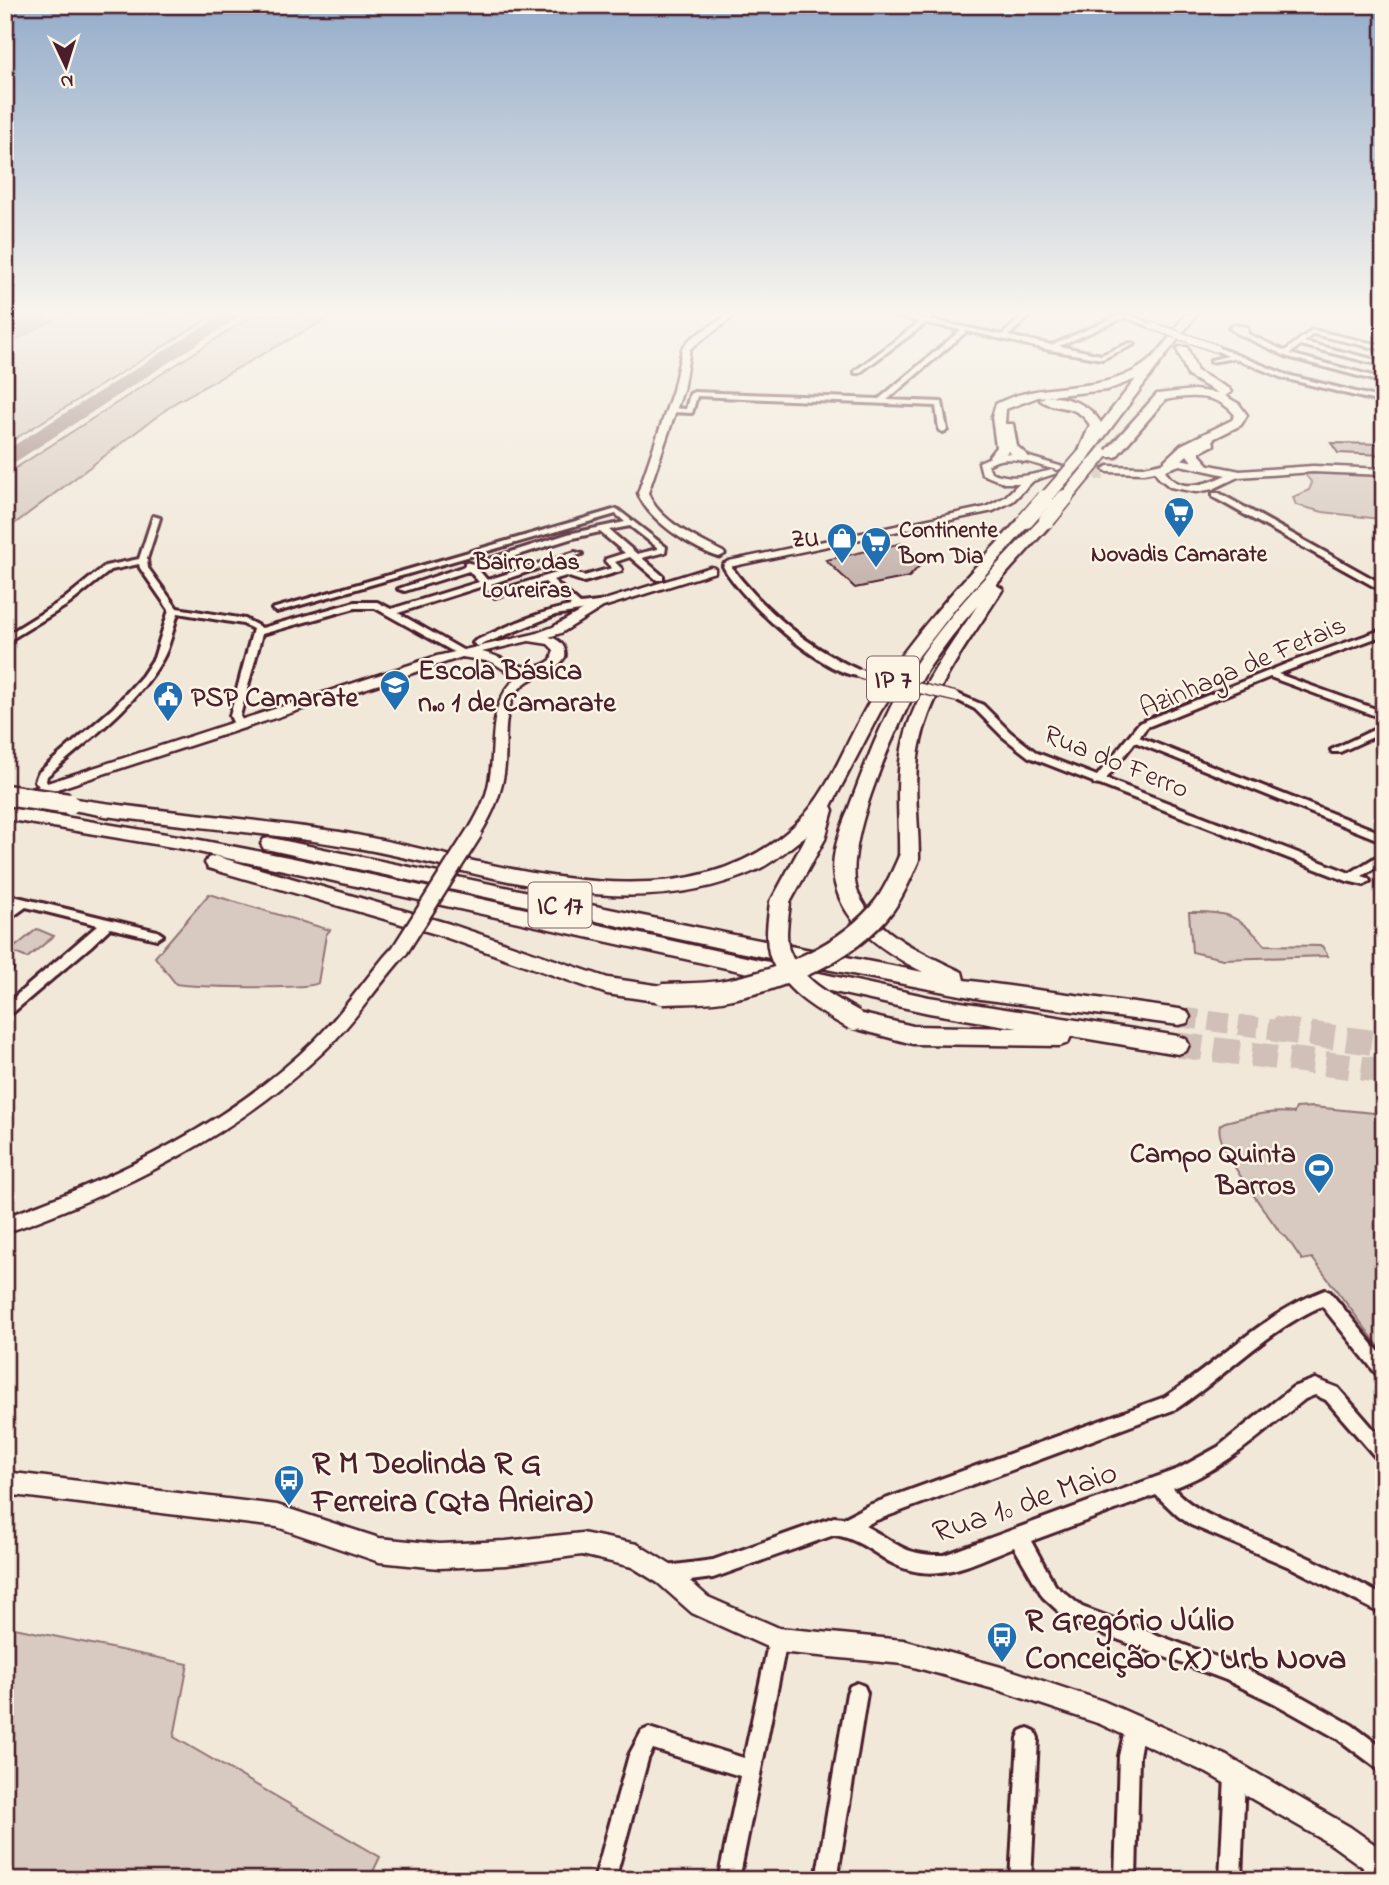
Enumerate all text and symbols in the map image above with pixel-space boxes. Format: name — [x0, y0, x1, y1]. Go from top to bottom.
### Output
north arrow — [32, 32, 102, 102]
text: N — [59, 67, 74, 94]
supermarket icon: Novadis Camarate — [1162, 495, 1196, 539]
place label: Continente Bom Dia — [898, 515, 999, 574]
shop icon: ZU — [825, 521, 859, 565]
place label: ZU — [791, 524, 819, 557]
supermarket icon: Continente Bom Dia — [859, 525, 893, 569]
place label: Novadis Camarate — [1091, 539, 1268, 572]
district label: Bairro das Loureiras — [473, 546, 580, 609]
street label: Azinhaga de Fetais — [1134, 606, 1353, 730]
place label: Escola Básica n.º 1 de Camarate — [418, 652, 617, 725]
road number: IP 7 — [867, 656, 919, 702]
school or university icon: Escola Básica n.º 1 de Camarate — [378, 668, 412, 712]
public building icon: PSP Camarate — [151, 679, 185, 723]
place label: PSP Camarate — [191, 679, 360, 720]
street label: Rua do Ferro — [1037, 715, 1195, 811]
road number: IC 17 — [528, 882, 592, 928]
place label: Campo Quinta Barros — [1130, 1135, 1296, 1208]
sports icon: Campo Quinta Barros — [1302, 1151, 1336, 1195]
place label: R M Deolinda R G Ferreira (Qta Arieira) — [310, 1441, 593, 1527]
street label: Rua 1º de Maio — [926, 1450, 1124, 1558]
bus stop icon: R M Deolinda R G Ferreira (Qta Arieira) — [272, 1463, 306, 1507]
place label: R Gregório Júlio Conceição (X) Urb Nova — [1025, 1598, 1346, 1684]
bus stop icon: R Gregório Júlio Conceição (X) Urb Nova — [985, 1620, 1019, 1664]

